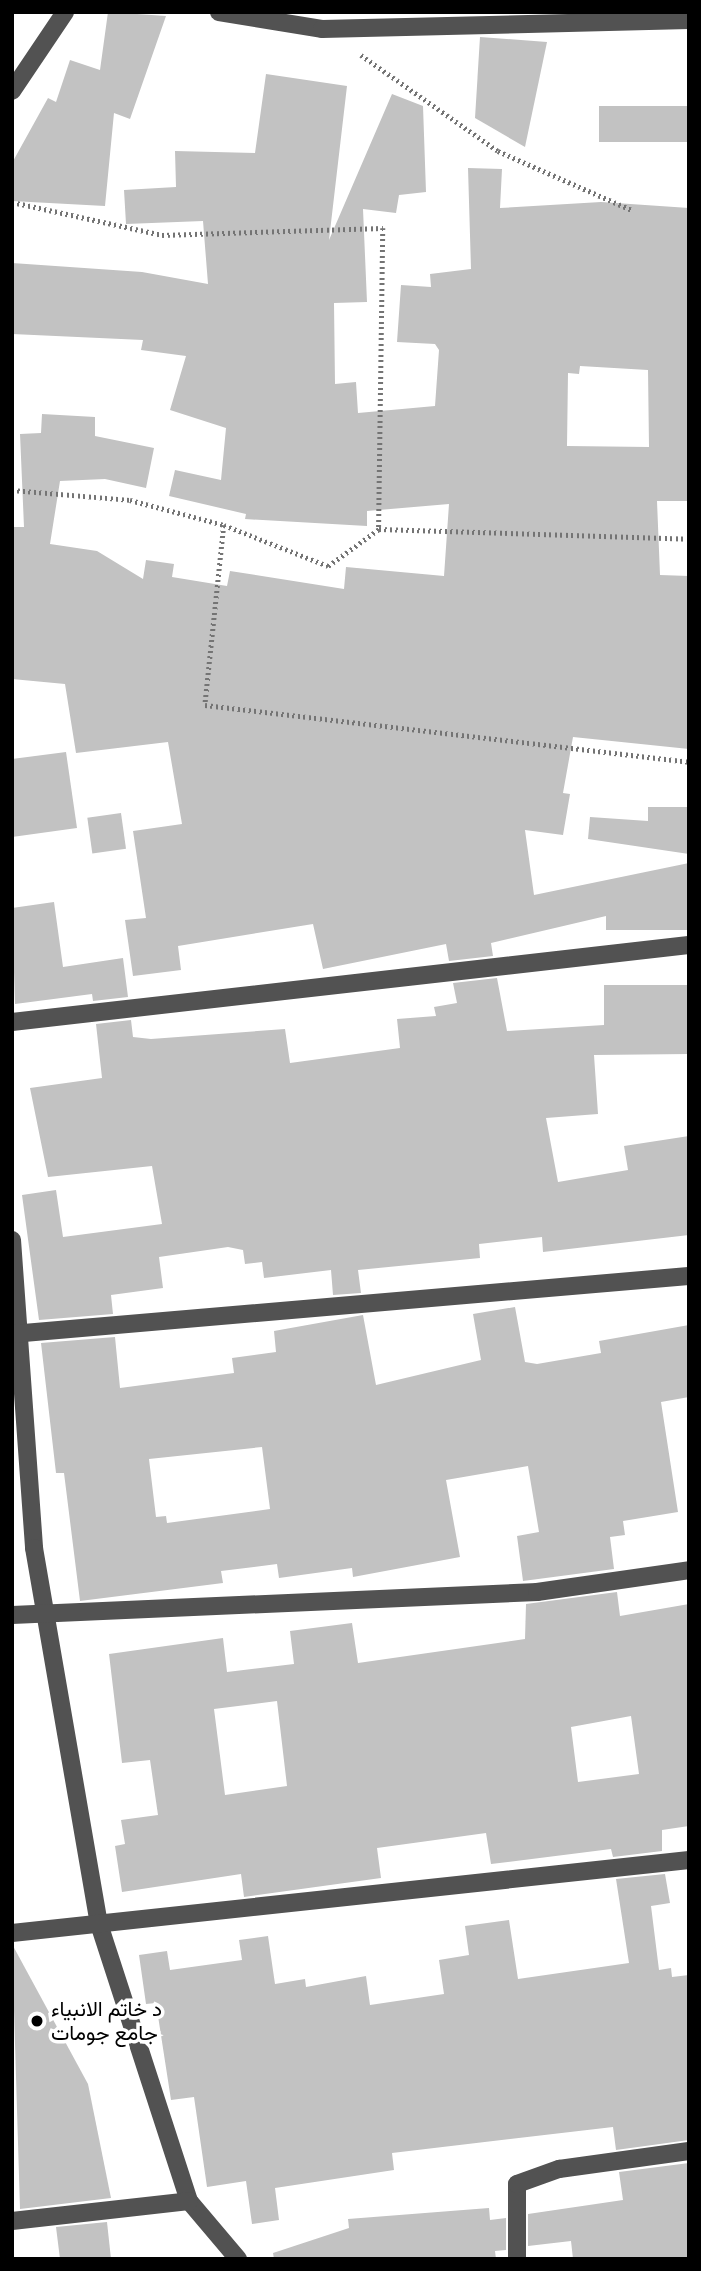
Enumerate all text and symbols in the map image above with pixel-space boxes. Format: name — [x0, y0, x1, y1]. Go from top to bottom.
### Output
place label: د خاتم الانبیاء جامع جومات — [51, 1996, 162, 2046]
marker: د خاتم الانبیاء جامع جومات — [29, 2013, 45, 2029]

